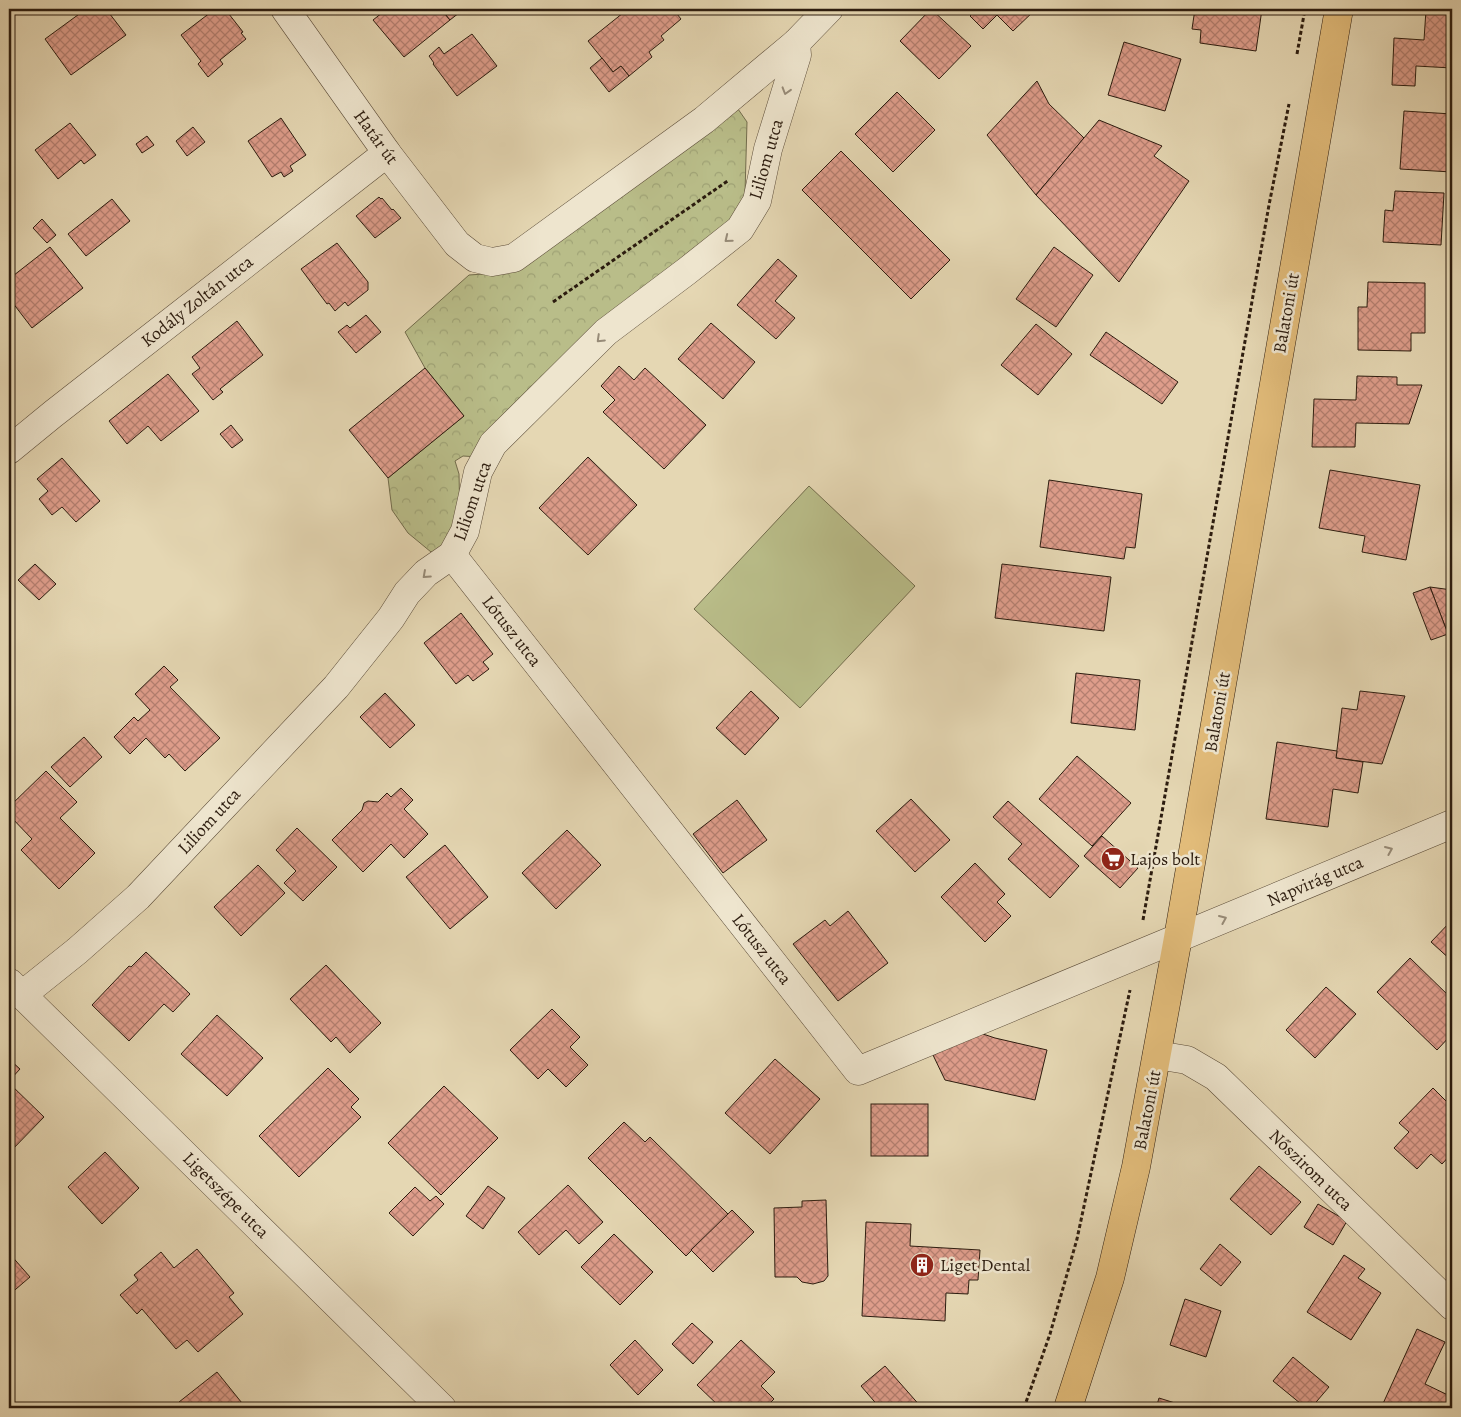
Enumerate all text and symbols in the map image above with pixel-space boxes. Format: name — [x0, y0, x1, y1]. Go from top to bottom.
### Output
one-way arrow — [781, 86, 791, 94]
street label: Határ út — [348, 105, 404, 169]
street label: Liliom utca — [743, 115, 789, 202]
one-way arrow — [725, 233, 734, 241]
street label: Kodály Zoltán utca — [136, 249, 259, 352]
street label: Balatoni út — [1267, 271, 1305, 355]
one-way arrow — [596, 333, 605, 342]
street label: Liliom utca — [447, 457, 497, 544]
one-way arrow — [422, 569, 431, 578]
street label: Lótusz utca — [477, 590, 548, 672]
street label: Balatoni út — [1198, 670, 1236, 754]
street label: Liliom utca — [172, 782, 246, 859]
supermarket icon: Lajos bolt — [1100, 846, 1126, 872]
one-way arrow — [1384, 846, 1393, 856]
place label: Lajos bolt — [1130, 847, 1200, 871]
street label: Napvirág utca — [1263, 850, 1367, 912]
street label: Lótusz utca — [727, 908, 798, 990]
one-way arrow — [1218, 915, 1227, 926]
street label: Balatoni út — [1127, 1068, 1167, 1152]
street label: Nőszirom utca — [1264, 1124, 1359, 1217]
street label: Ligetszépe utca — [177, 1146, 275, 1244]
building icon: Liget Dental — [909, 1252, 935, 1278]
place label: Liget Dental — [940, 1253, 1031, 1277]

